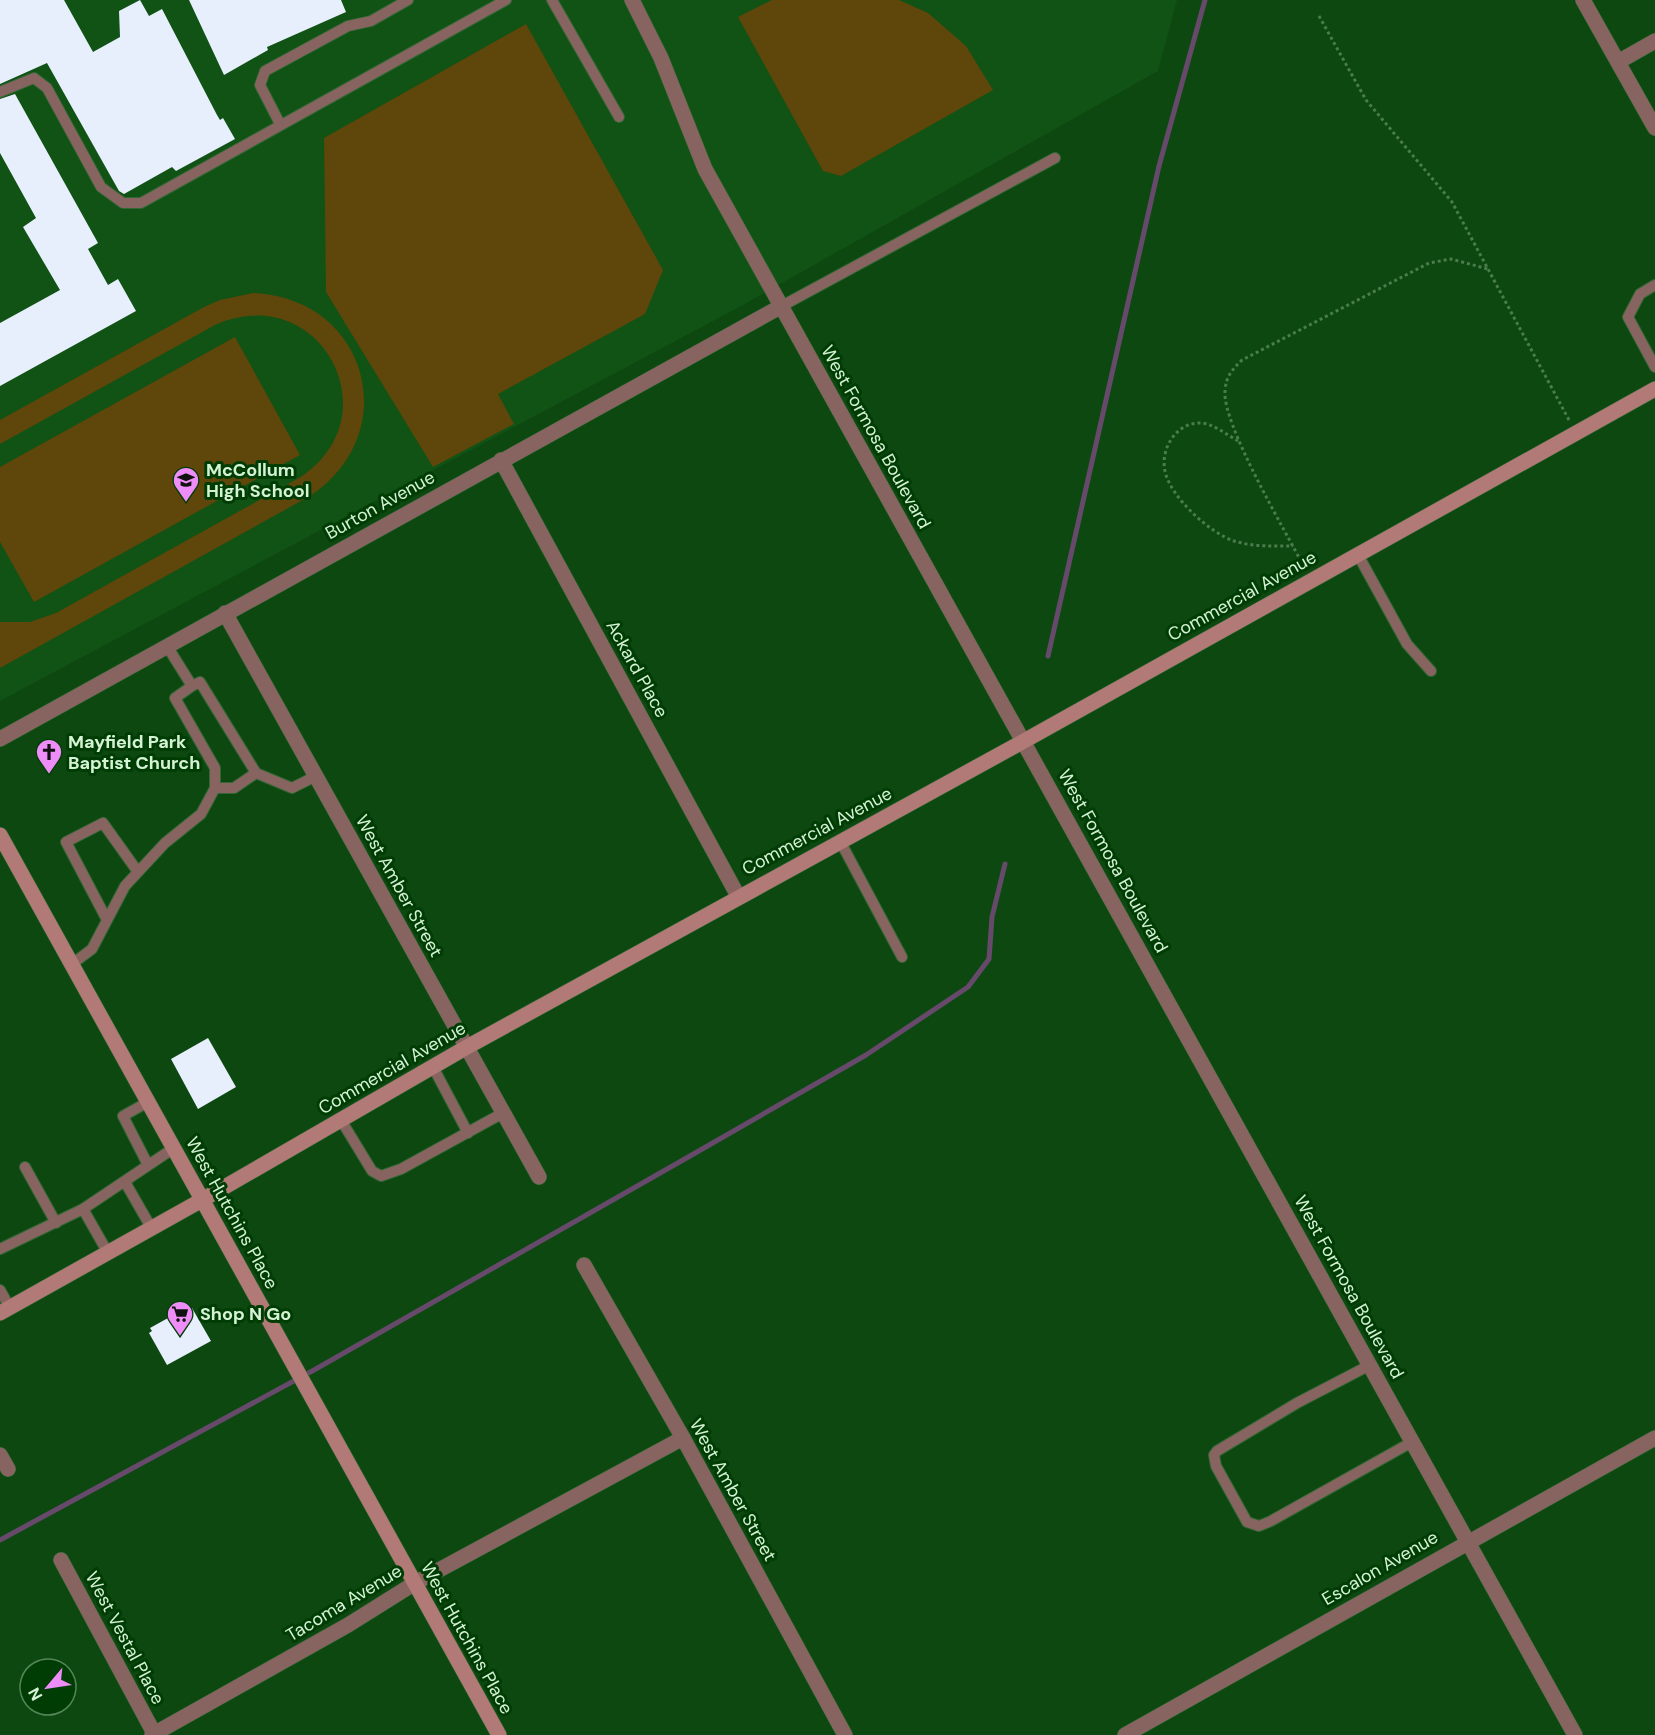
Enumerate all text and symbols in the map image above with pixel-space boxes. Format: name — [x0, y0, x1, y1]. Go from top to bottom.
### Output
street label: West Formosa Boulevard — [816, 341, 936, 533]
place label: McCollum High School — [206, 458, 310, 503]
school or university icon: McCollum High School — [171, 465, 201, 503]
street label: Burton Avenue — [321, 465, 439, 545]
street label: Commercial Avenue — [1163, 545, 1321, 647]
street label: Ackard Place — [600, 616, 674, 722]
place label: Mayfield Park Baptist Church — [68, 730, 200, 775]
church icon: Mayfield Park Baptist Church — [34, 737, 64, 775]
street label: West Formosa Boulevard — [1053, 765, 1173, 957]
street label: Commercial Avenue — [738, 781, 896, 881]
street label: West Amber Street — [350, 811, 448, 961]
street label: Commercial Avenue — [314, 1016, 470, 1120]
street label: West Hutchins Place — [180, 1133, 284, 1293]
street label: West Formosa Boulevard — [1289, 1191, 1409, 1383]
supermarket icon: Shop N Go — [165, 1299, 195, 1337]
place label: Shop N Go — [200, 1302, 291, 1326]
street label: West Amber Street — [684, 1415, 782, 1565]
street label: Escalon Avenue — [1318, 1525, 1442, 1611]
street label: West Hutchins Place — [415, 1558, 519, 1718]
street label: Tacoma Avenue — [282, 1559, 406, 1647]
street label: West Vestal Place — [80, 1567, 170, 1709]
north arrow — [18, 1657, 78, 1717]
text: N — [23, 1684, 47, 1704]

